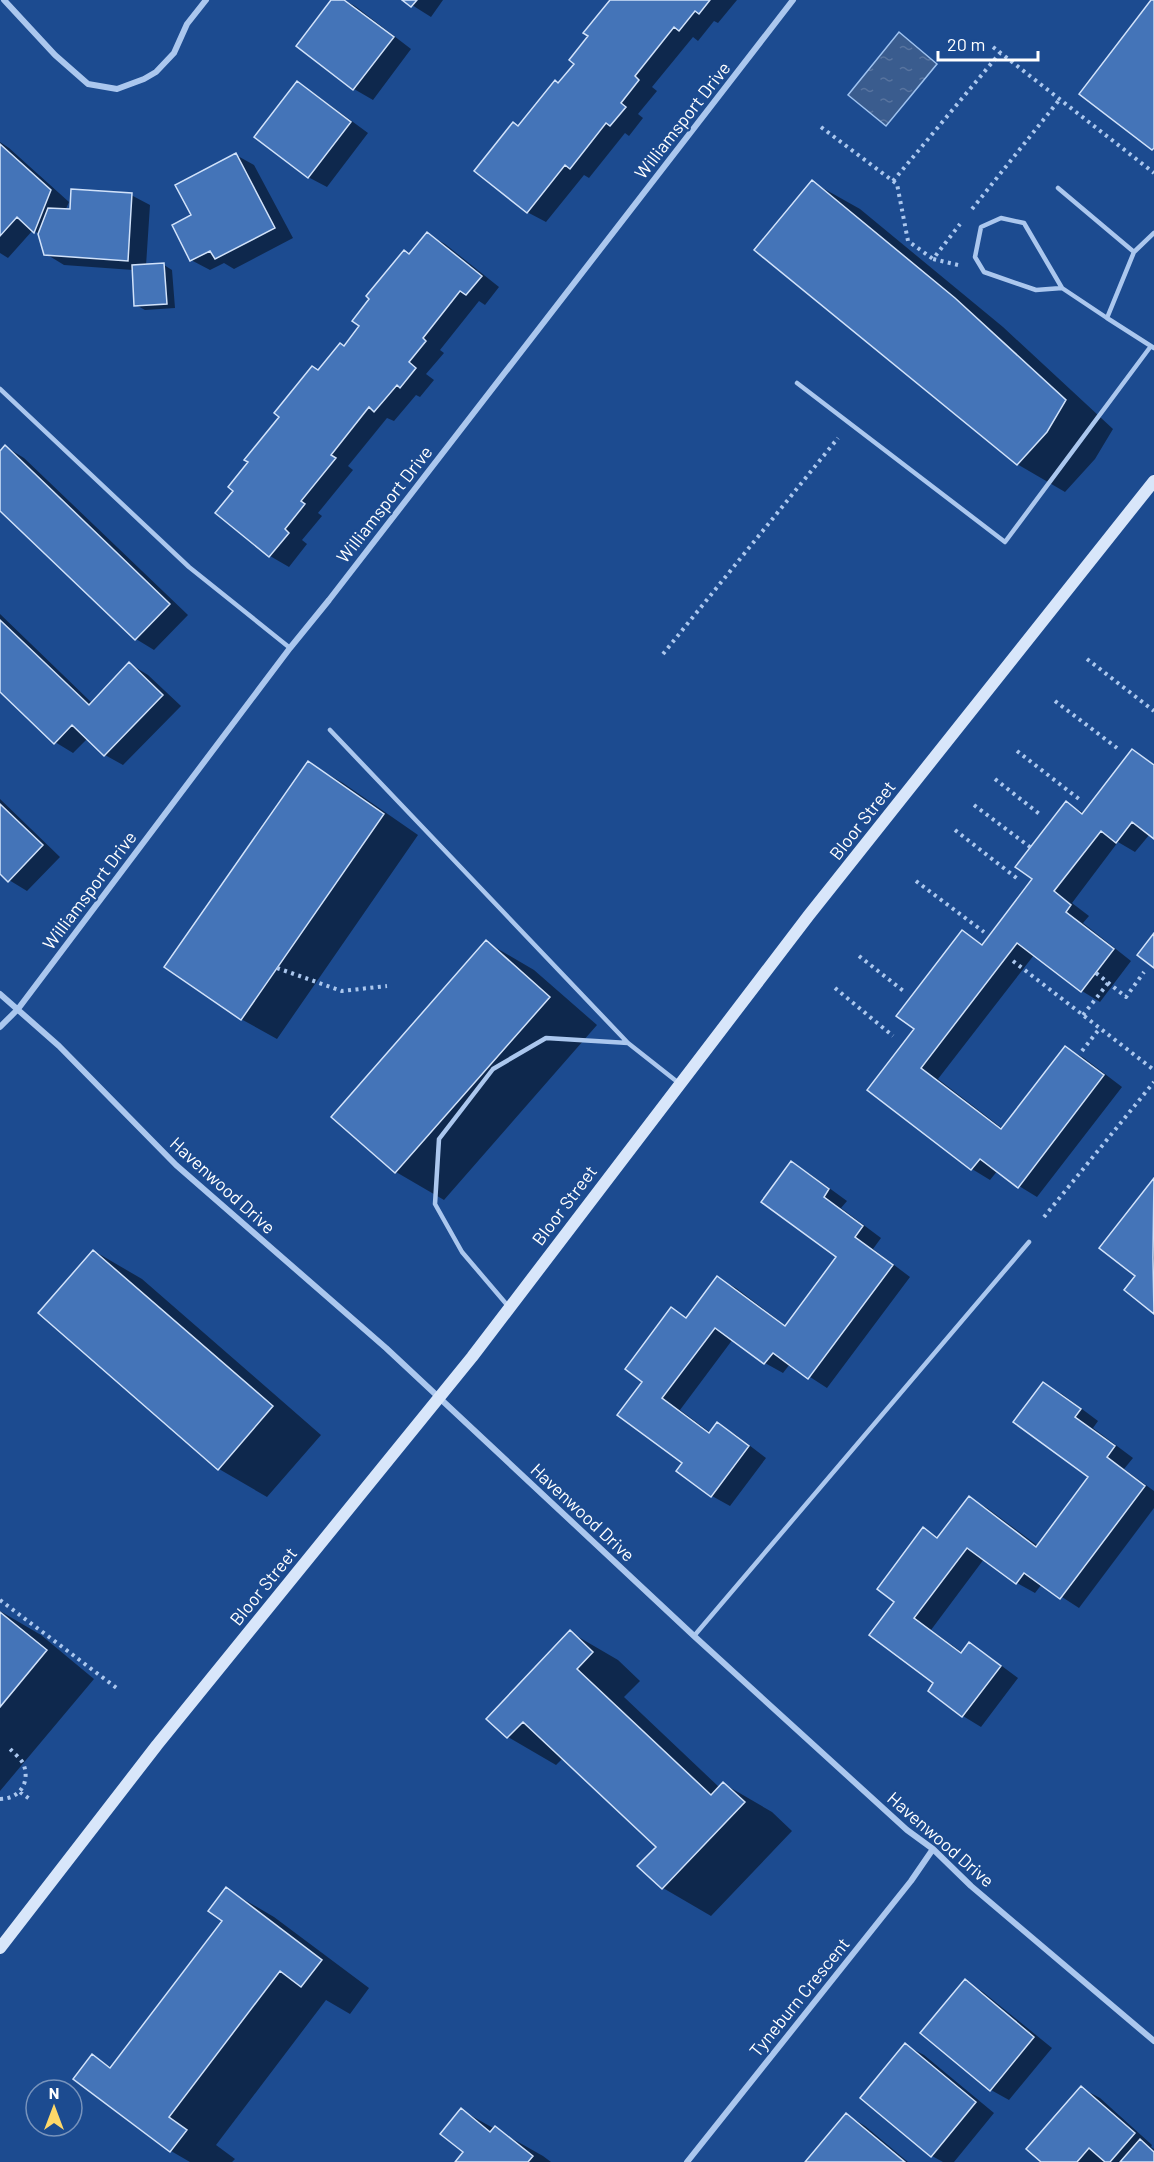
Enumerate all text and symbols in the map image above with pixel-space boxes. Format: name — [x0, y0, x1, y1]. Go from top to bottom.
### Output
scale bar — [938, 24, 1038, 62]
text: 20 m — [947, 33, 985, 55]
street label: Williamsport Drive — [629, 57, 735, 183]
street label: Williamsport Drive — [331, 441, 437, 567]
street label: Bloor Street — [824, 776, 900, 864]
street label: Williamsport Drive — [37, 826, 141, 954]
street label: Havenwood Drive — [166, 1132, 280, 1238]
street label: Bloor Street — [527, 1161, 601, 1249]
street label: Havenwood Drive — [526, 1458, 640, 1566]
street label: Bloor Street — [225, 1542, 301, 1630]
street label: Havenwood Drive — [883, 1787, 999, 1891]
street label: Tyneburn Crescent — [744, 1933, 854, 2061]
north arrow — [24, 2078, 84, 2138]
text: N — [49, 2083, 59, 2102]

